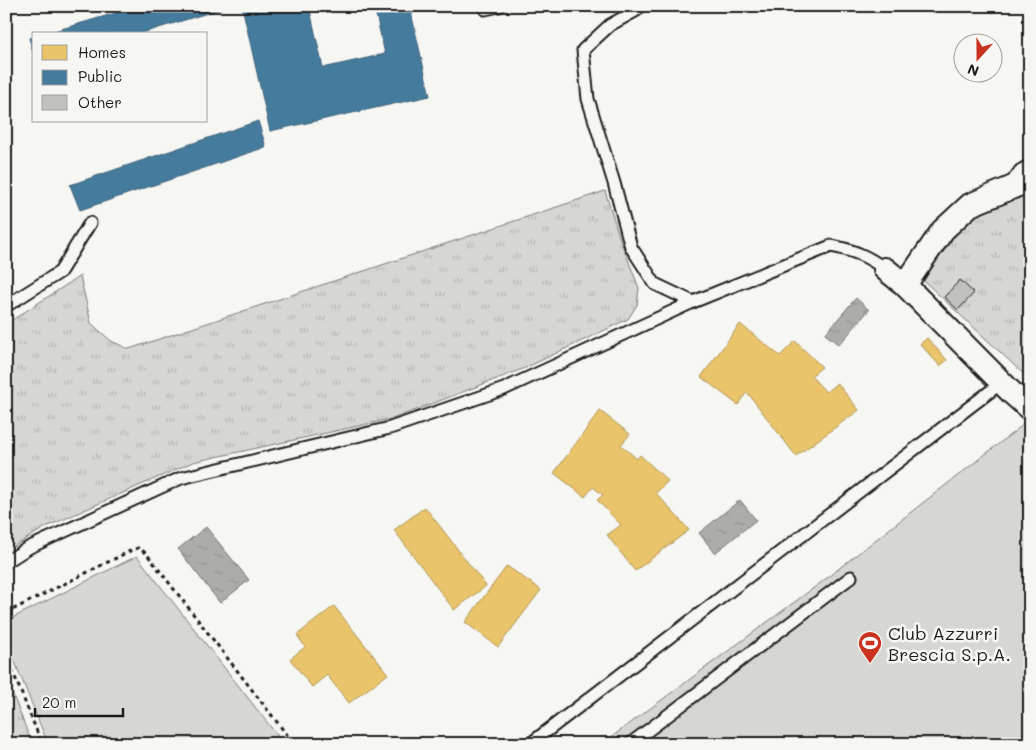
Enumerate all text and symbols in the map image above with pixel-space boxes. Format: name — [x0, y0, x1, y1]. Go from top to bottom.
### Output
legend — [32, 32, 208, 122]
north arrow — [954, 32, 1004, 82]
text: Homes — [78, 42, 126, 62]
text: N — [965, 60, 982, 81]
text: Public — [78, 66, 122, 86]
text: Other — [78, 92, 122, 112]
place label: Club Azzurri Brescia S.p.A. — [888, 621, 1011, 666]
sports icon: Club Azzurri Brescia S.p.A. — [857, 630, 883, 664]
scale bar — [35, 685, 122, 717]
text: 20 m — [42, 692, 76, 712]

